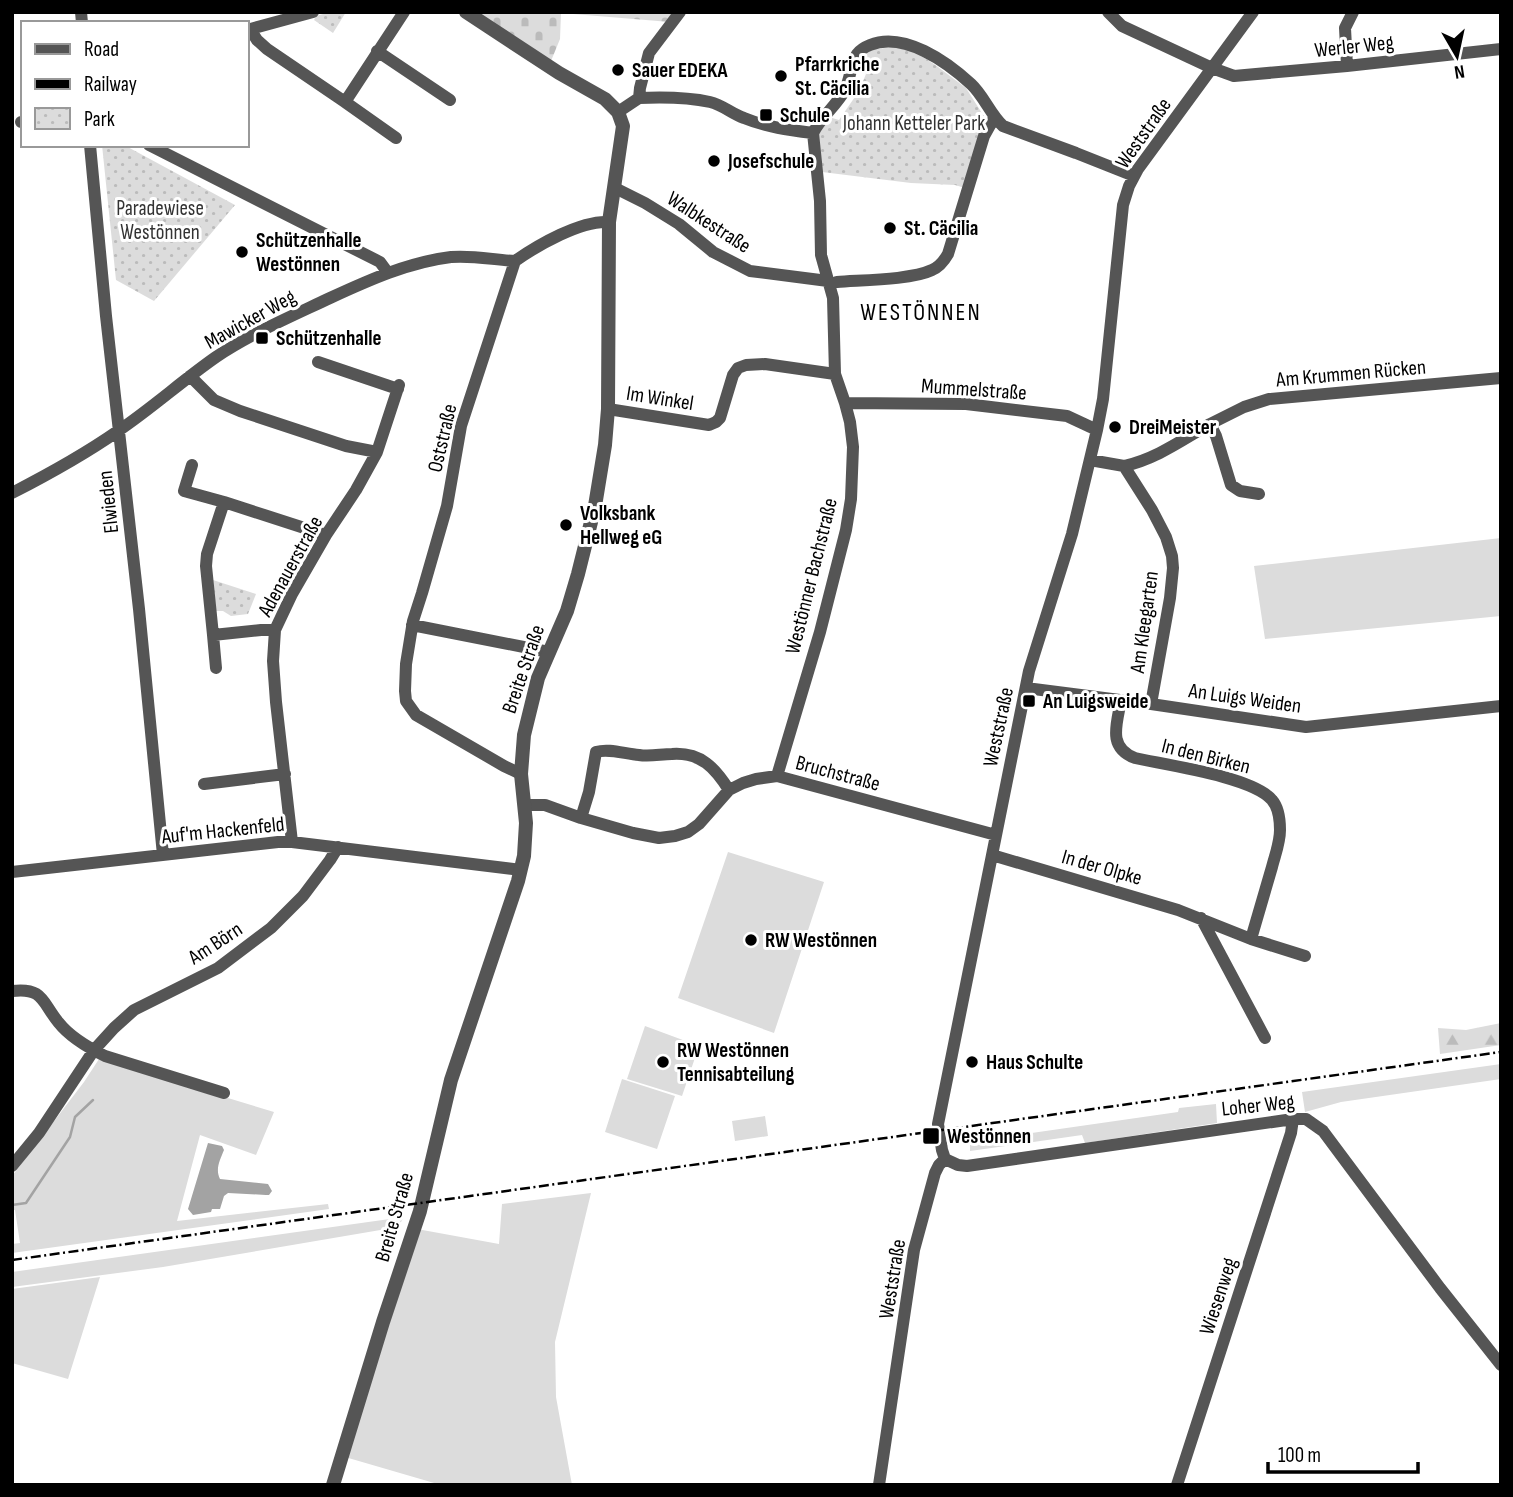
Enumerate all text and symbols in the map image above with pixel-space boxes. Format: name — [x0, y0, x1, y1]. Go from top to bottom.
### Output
legend — [21, 21, 248, 147]
north arrow — [1422, 21, 1492, 91]
street label: Werler Weg — [1313, 30, 1395, 63]
text: Road — [84, 37, 119, 62]
place label: Pfarrkriche St. Cäcilia — [795, 52, 879, 101]
place label: Sauer EDEKA — [632, 58, 728, 83]
text: N — [1453, 59, 1466, 83]
marker: Sauer EDEKA — [610, 62, 626, 78]
marker: Pfarrkriche St. Cäcilia — [773, 68, 789, 84]
text: Railway — [84, 72, 137, 97]
street label: Weststraße — [1110, 93, 1177, 173]
place label: Schule — [780, 103, 830, 128]
text: Park — [84, 107, 115, 132]
marker: Schule — [758, 107, 774, 123]
park label: Johann Ketteler Park — [842, 111, 985, 136]
place label: Josefschule — [727, 149, 814, 174]
marker: Josefschule — [706, 153, 722, 169]
street label: Walbkestraße — [662, 186, 755, 259]
park label: Paradewiese Westönnen — [116, 196, 204, 245]
place label: St. Cäcilia — [904, 216, 978, 241]
marker: St. Cäcilia — [882, 220, 898, 236]
place label: Schützenhalle Westönnen — [256, 228, 361, 277]
marker: Schützenhalle Westönnen — [234, 244, 250, 260]
street label: Mawicker Weg — [200, 284, 300, 355]
district label: WESTÖNNEN — [860, 298, 982, 327]
place label: Schützenhalle — [276, 326, 381, 351]
marker: Schützenhalle — [254, 330, 270, 346]
street label: Am Krummen Rücken — [1274, 355, 1427, 393]
street label: Mummelstraße — [920, 373, 1027, 406]
street label: Im Winkel — [625, 381, 695, 416]
street label: Oststraße — [423, 402, 462, 475]
place label: DreiMeister — [1129, 415, 1217, 440]
marker: DreiMeister — [1107, 419, 1123, 435]
street label: Elwieden — [93, 469, 124, 535]
street label: Westönner Bachstraße — [780, 496, 843, 657]
place label: Volksbank Hellweg eG — [580, 501, 662, 550]
street label: Adenauerstraße — [252, 512, 328, 622]
marker: Volksbank Hellweg eG — [558, 517, 574, 533]
street label: Am Kleegarten — [1125, 569, 1164, 676]
street label: Breite Straße — [497, 622, 550, 717]
street label: An Luigs Weiden — [1186, 678, 1303, 719]
street label: Weststraße — [978, 685, 1019, 769]
place label: An Luigsweide — [1042, 689, 1148, 714]
marker: An Luigsweide — [1021, 693, 1037, 709]
street label: In den Birken — [1159, 733, 1253, 780]
street label: Bruchstraße — [793, 750, 883, 797]
street label: Auf'm Hackenfeld — [159, 812, 286, 849]
street label: In der Olpke — [1059, 844, 1145, 891]
street label: Am Börn — [183, 917, 247, 971]
place label: RW Westönnen — [765, 928, 877, 953]
marker: RW Westönnen — [743, 932, 759, 948]
place label: RW Westönnen Tennisabteilung — [677, 1038, 794, 1087]
place label: Haus Schulte — [986, 1050, 1083, 1075]
marker: RW Westönnen Tennisabteilung — [655, 1054, 671, 1070]
marker: Haus Schulte — [964, 1054, 980, 1070]
street label: Loher Weg — [1220, 1089, 1296, 1122]
place label: Westönnen — [947, 1124, 1031, 1149]
marker: Westönnen — [921, 1126, 941, 1146]
street label: Breite Straße — [370, 1170, 419, 1265]
street label: Weststraße — [874, 1237, 911, 1321]
street label: Wiesenweg — [1194, 1254, 1243, 1338]
scale bar — [1268, 1430, 1418, 1474]
text: 100 m — [1278, 1443, 1321, 1468]

